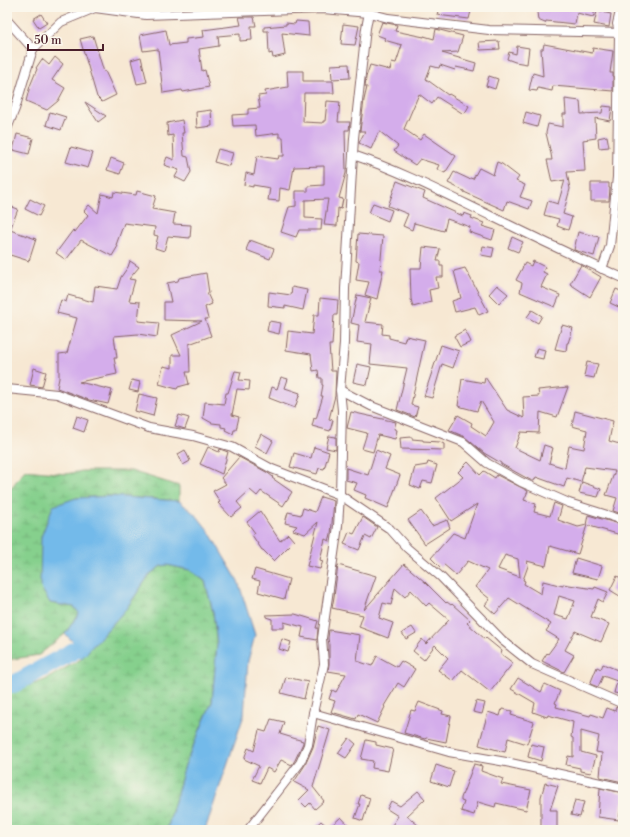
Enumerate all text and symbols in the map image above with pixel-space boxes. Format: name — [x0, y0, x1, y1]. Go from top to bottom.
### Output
scale bar — [28, 26, 103, 52]
text: 50 m — [34, 33, 62, 48]

